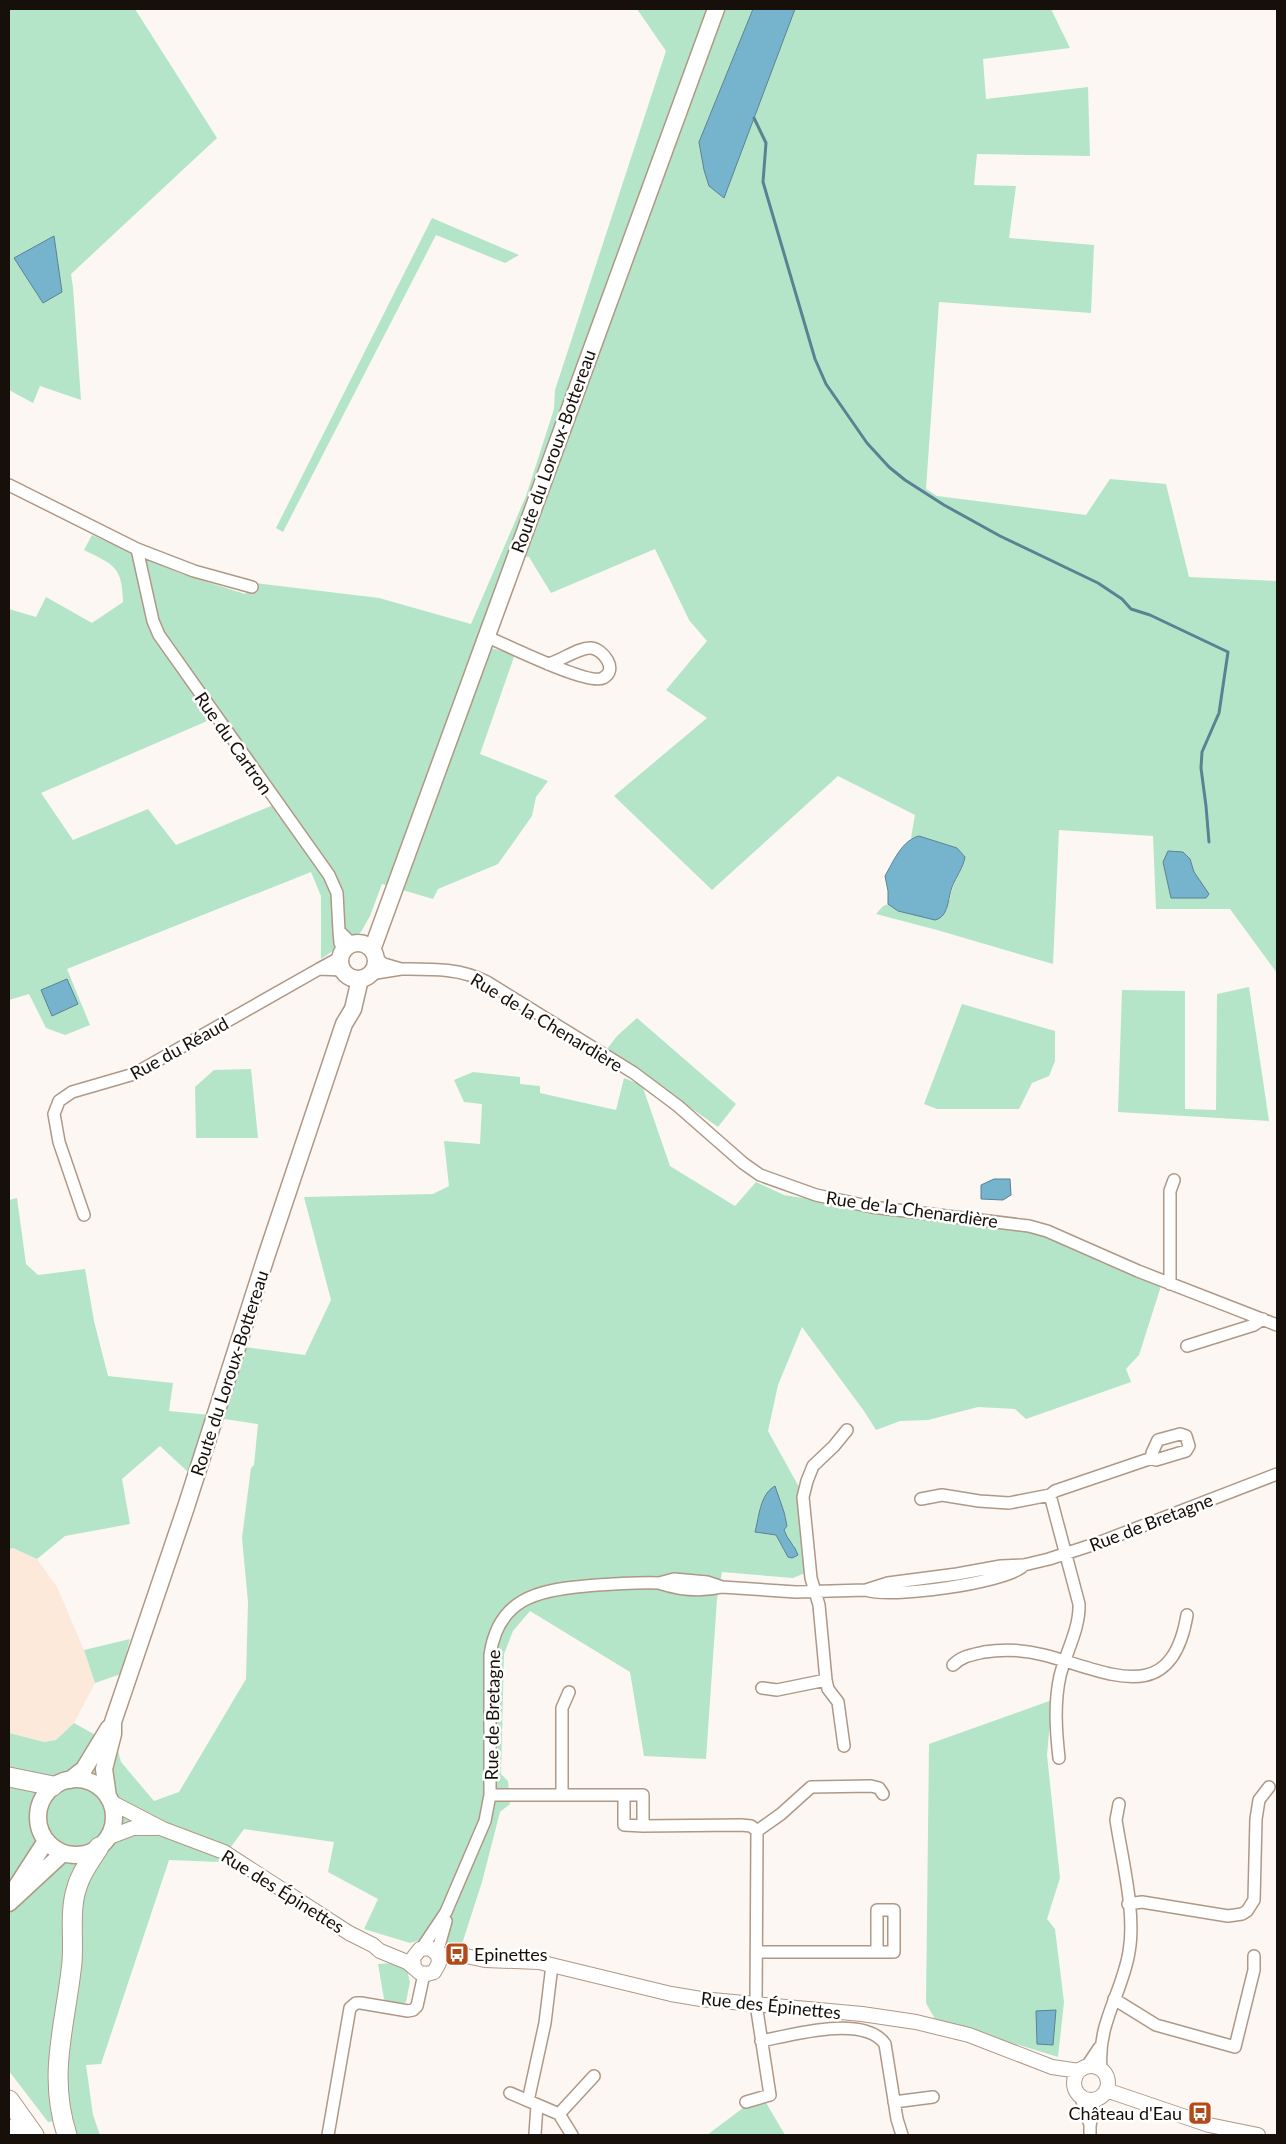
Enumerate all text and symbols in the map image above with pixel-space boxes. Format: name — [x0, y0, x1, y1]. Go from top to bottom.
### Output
street label: Route du Loroux-Bottereau — [506, 346, 600, 556]
street label: Rue du Cartron — [191, 687, 277, 799]
street label: Rue de la Chenardière — [467, 968, 627, 1076]
street label: Rue du Réaud — [126, 1012, 232, 1084]
street label: Rue de la Chenardière — [825, 1186, 999, 1232]
street label: Route du Loroux-Bottereau — [185, 1267, 273, 1479]
street label: Rue de Bretagne — [1086, 1488, 1216, 1556]
street label: Rue de Bretagne — [480, 1650, 504, 1780]
street label: Rue des Épinettes — [218, 1844, 349, 1938]
bus stop icon: Epinettes — [444, 1941, 470, 1967]
place label: Epinettes — [474, 1943, 548, 1965]
street label: Rue des Épinettes — [700, 1987, 842, 2023]
bus stop icon: Château d'Eau — [1187, 2100, 1213, 2126]
place label: Château d'Eau — [1069, 2102, 1182, 2124]

